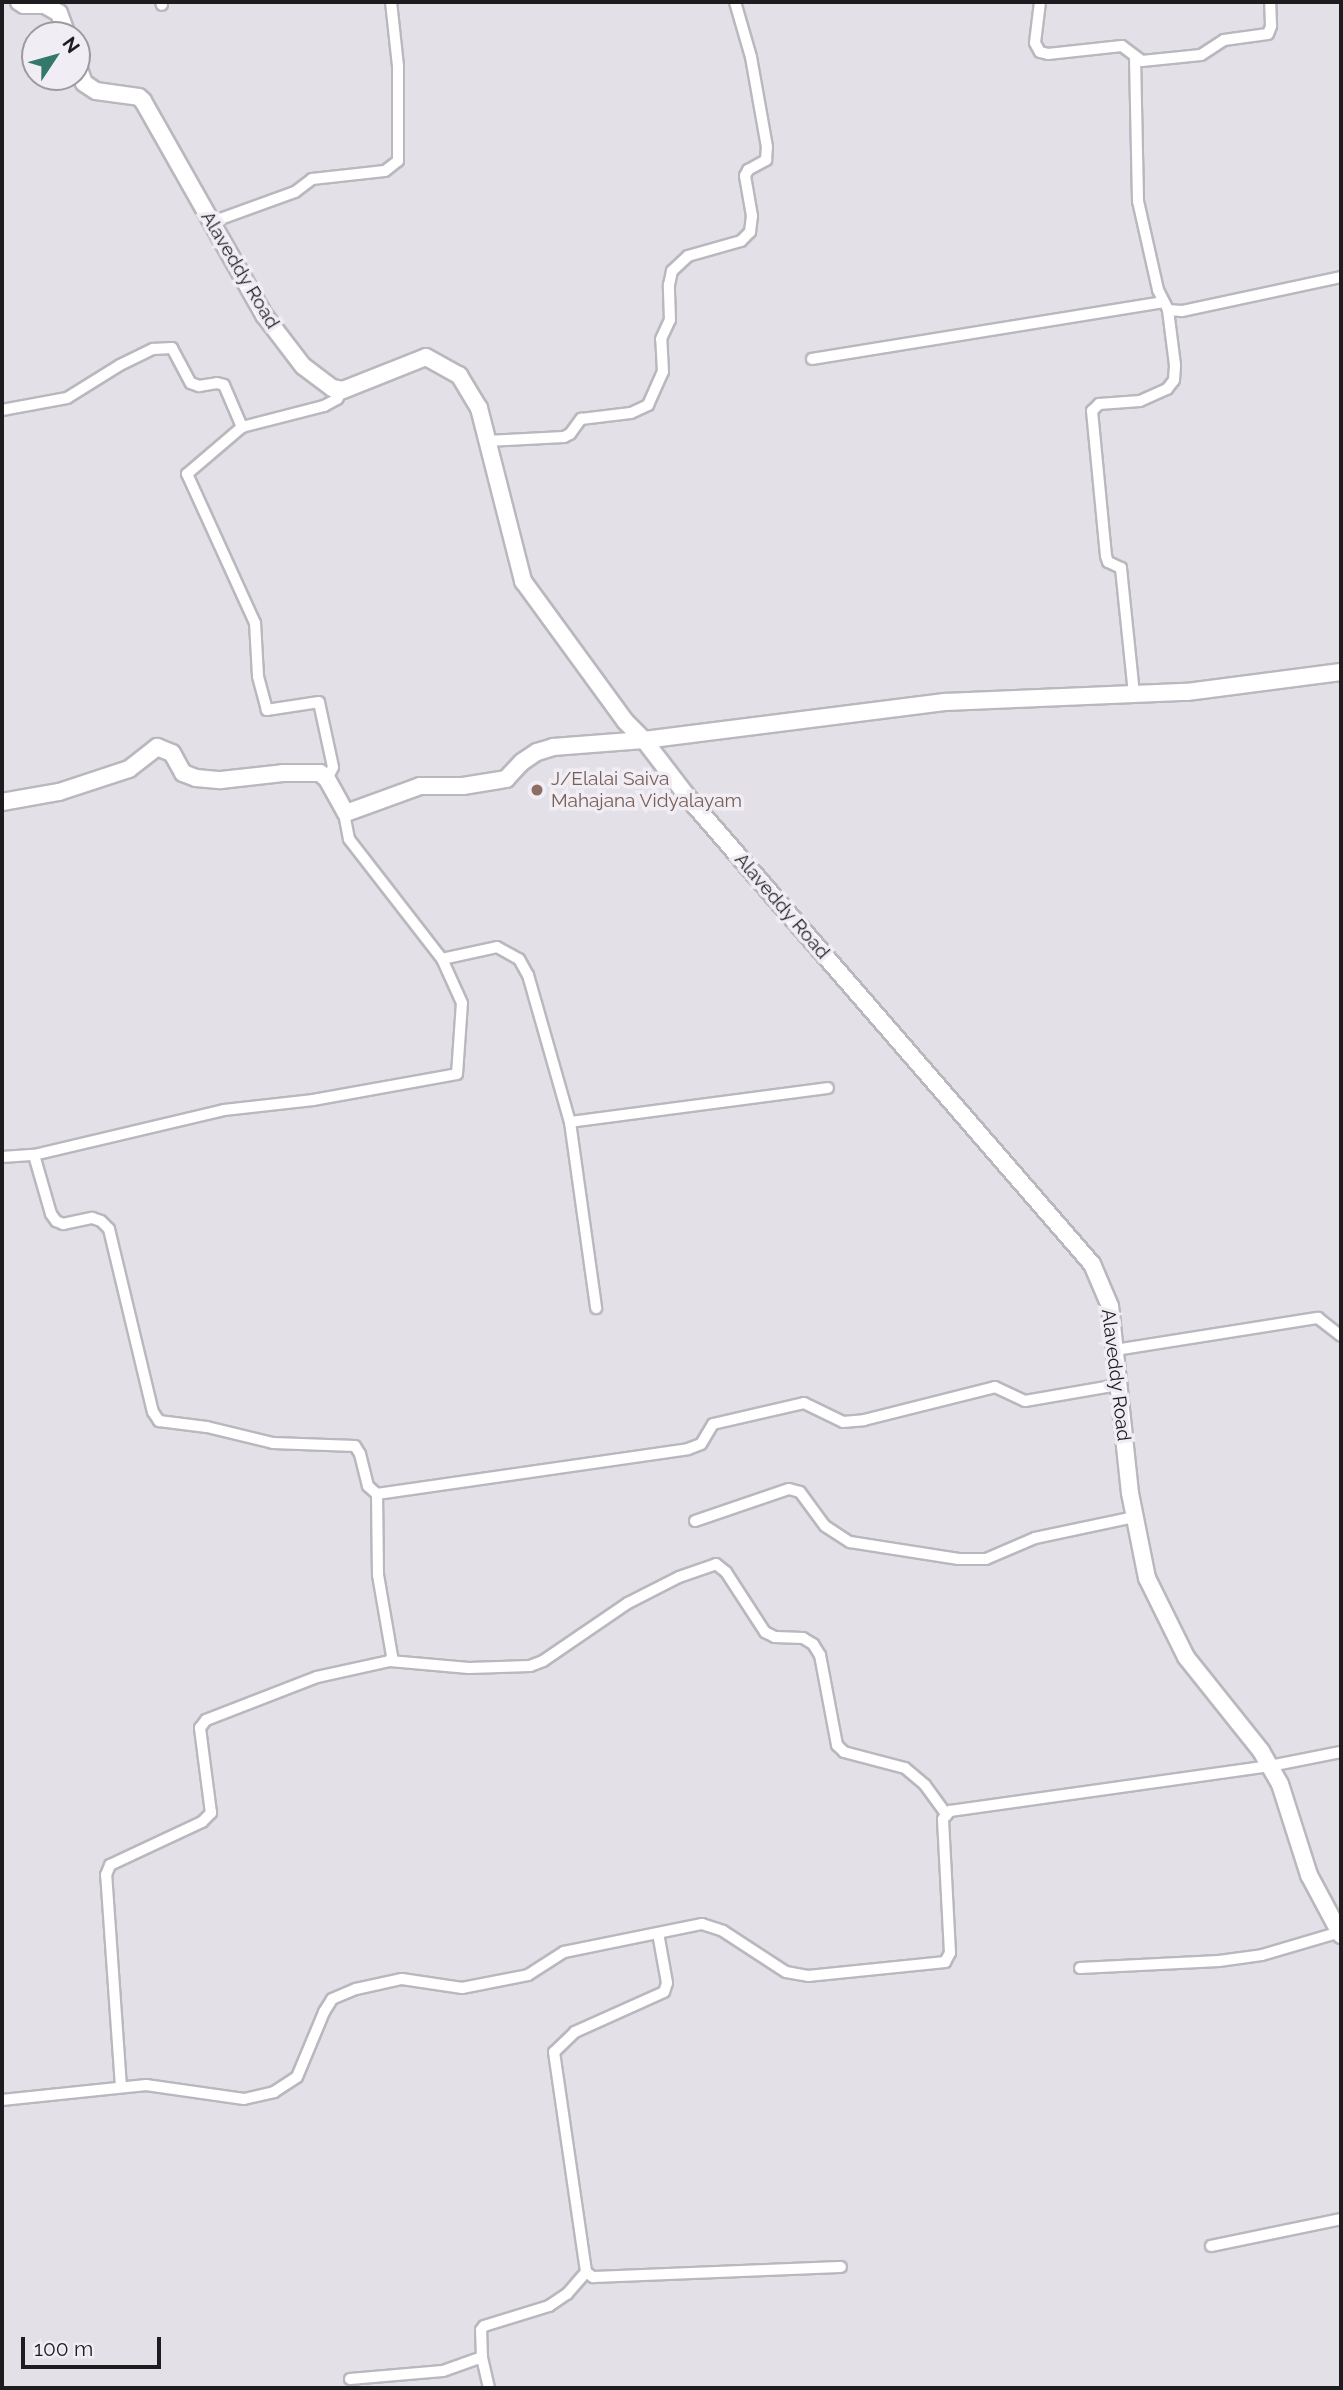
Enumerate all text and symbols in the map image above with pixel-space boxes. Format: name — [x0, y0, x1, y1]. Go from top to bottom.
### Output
north arrow — [21, 21, 91, 91]
text: N — [58, 33, 85, 57]
street label: Alaveddy Road — [196, 207, 284, 333]
place label: J/Elalai Saiva Mahajana Vidyalayam — [551, 768, 743, 812]
marker: J/Elalai Saiva Mahajana Vidyalayam — [529, 782, 545, 798]
street label: Alaveddy Road — [730, 848, 834, 964]
street label: Alaveddy Road — [1097, 1307, 1135, 1443]
scale bar — [24, 2324, 164, 2368]
text: 100 m — [34, 2336, 93, 2361]

